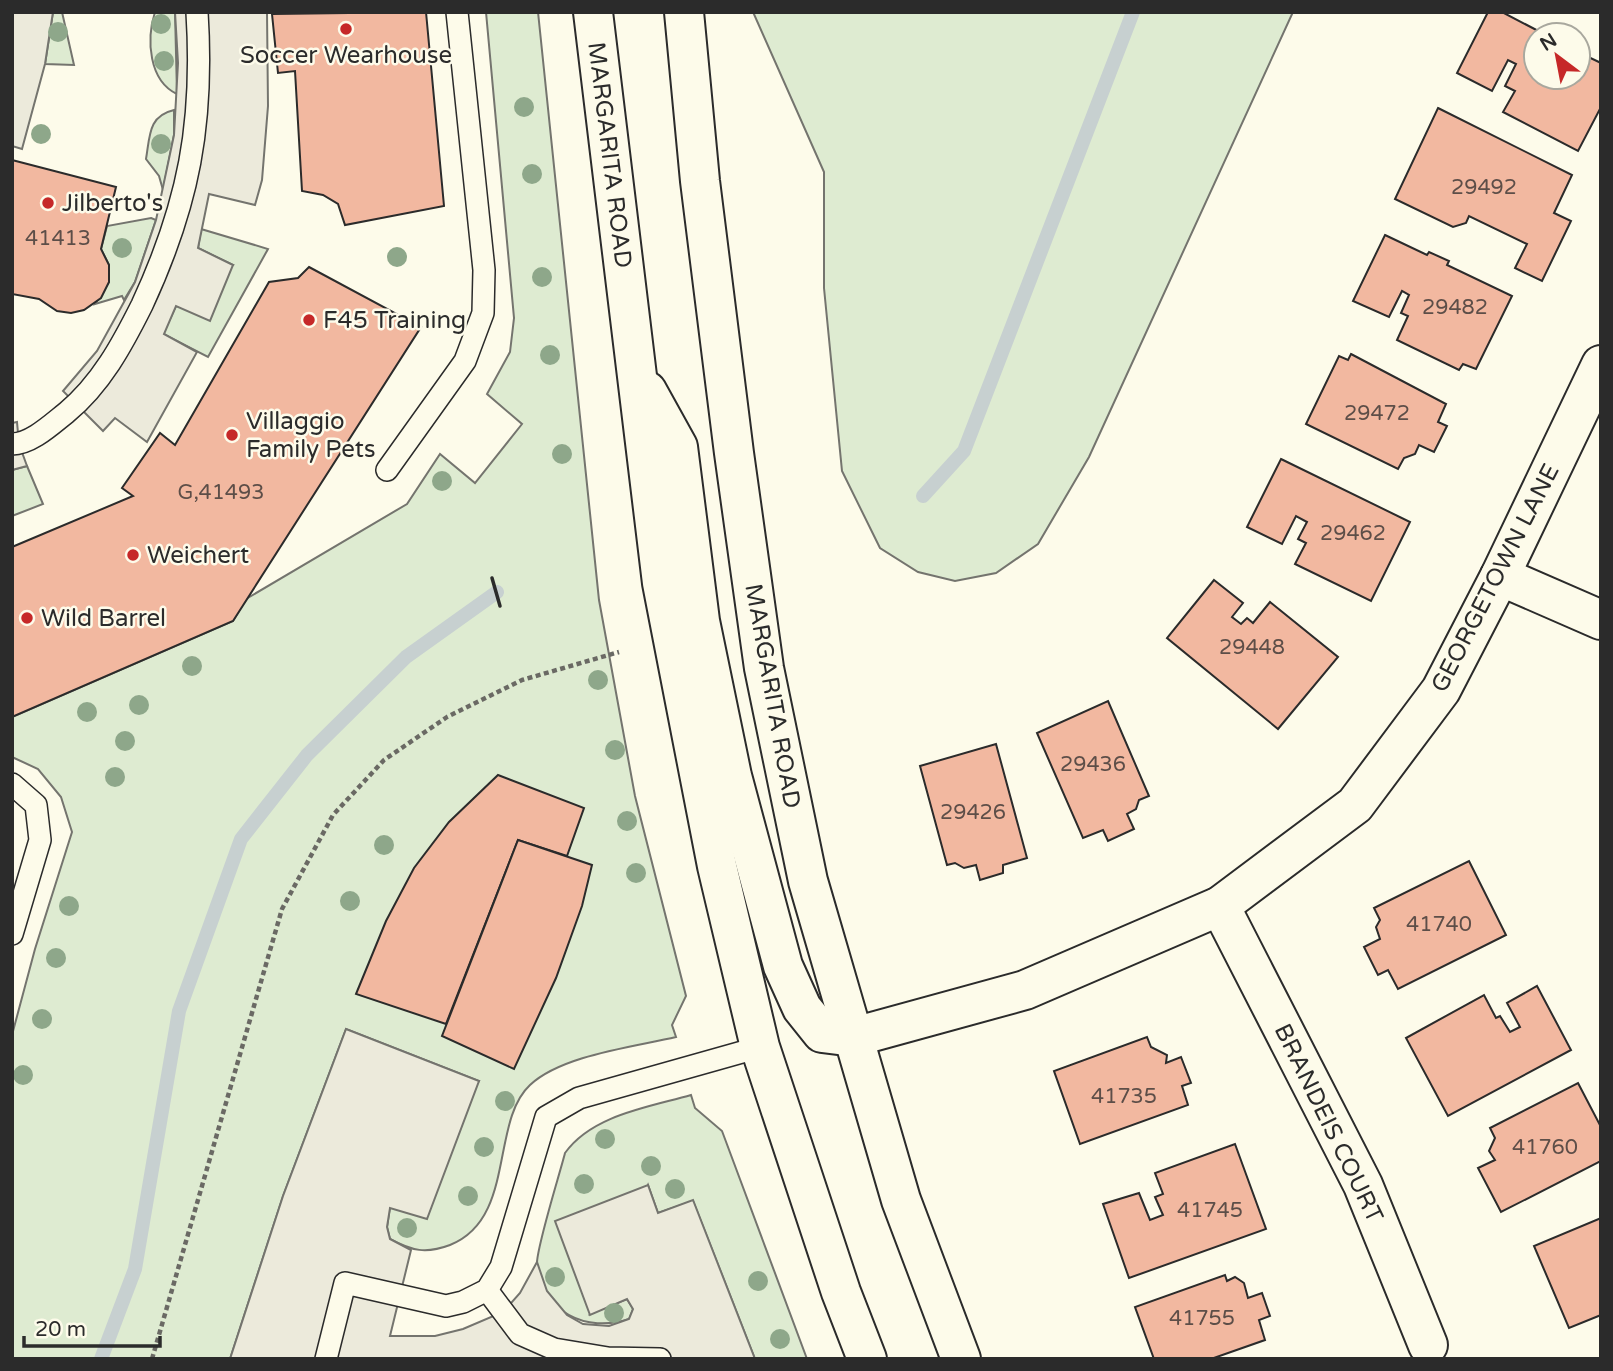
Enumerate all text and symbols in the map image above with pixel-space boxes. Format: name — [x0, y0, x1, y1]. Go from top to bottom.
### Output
marker: Soccer Wearhouse — [338, 21, 354, 37]
north arrow — [1522, 21, 1592, 91]
text: N — [1536, 29, 1561, 56]
street label: MARGARITA ROAD — [581, 40, 638, 270]
place label: Soccer Wearhouse — [240, 41, 452, 70]
house number: 29492 — [1451, 175, 1517, 200]
place label: Jilberto's — [62, 189, 163, 218]
marker: Jilberto's — [40, 195, 56, 211]
house number: 41413 — [25, 226, 91, 251]
house number: 29482 — [1422, 295, 1488, 320]
place label: F45 Training — [323, 306, 466, 335]
marker: F45 Training — [301, 312, 317, 328]
house number: 29472 — [1344, 401, 1410, 426]
place label: Villaggio Family Pets — [246, 407, 375, 464]
marker: Villaggio Family Pets — [224, 427, 240, 443]
street label: GEORGETOWN LANE — [1425, 459, 1566, 697]
house number: G,41493 — [178, 480, 264, 505]
house number: 29462 — [1320, 521, 1386, 546]
place label: Weichert — [147, 541, 249, 570]
marker: Weichert — [125, 547, 141, 563]
street label: MARGARITA ROAD — [738, 582, 807, 811]
place label: Wild Barrel — [41, 604, 166, 633]
marker: Wild Barrel — [19, 610, 35, 626]
house number: 29448 — [1219, 635, 1285, 660]
house number: 29436 — [1060, 752, 1126, 777]
house number: 29426 — [940, 800, 1006, 825]
house number: 41740 — [1406, 912, 1472, 937]
street label: BRANDEIS COURT — [1268, 1019, 1389, 1228]
house number: 41735 — [1091, 1084, 1157, 1109]
house number: 41760 — [1512, 1135, 1578, 1160]
house number: 41745 — [1177, 1198, 1243, 1223]
scale bar — [24, 1304, 161, 1348]
house number: 41755 — [1169, 1306, 1235, 1331]
text: 20 m — [35, 1317, 86, 1342]

